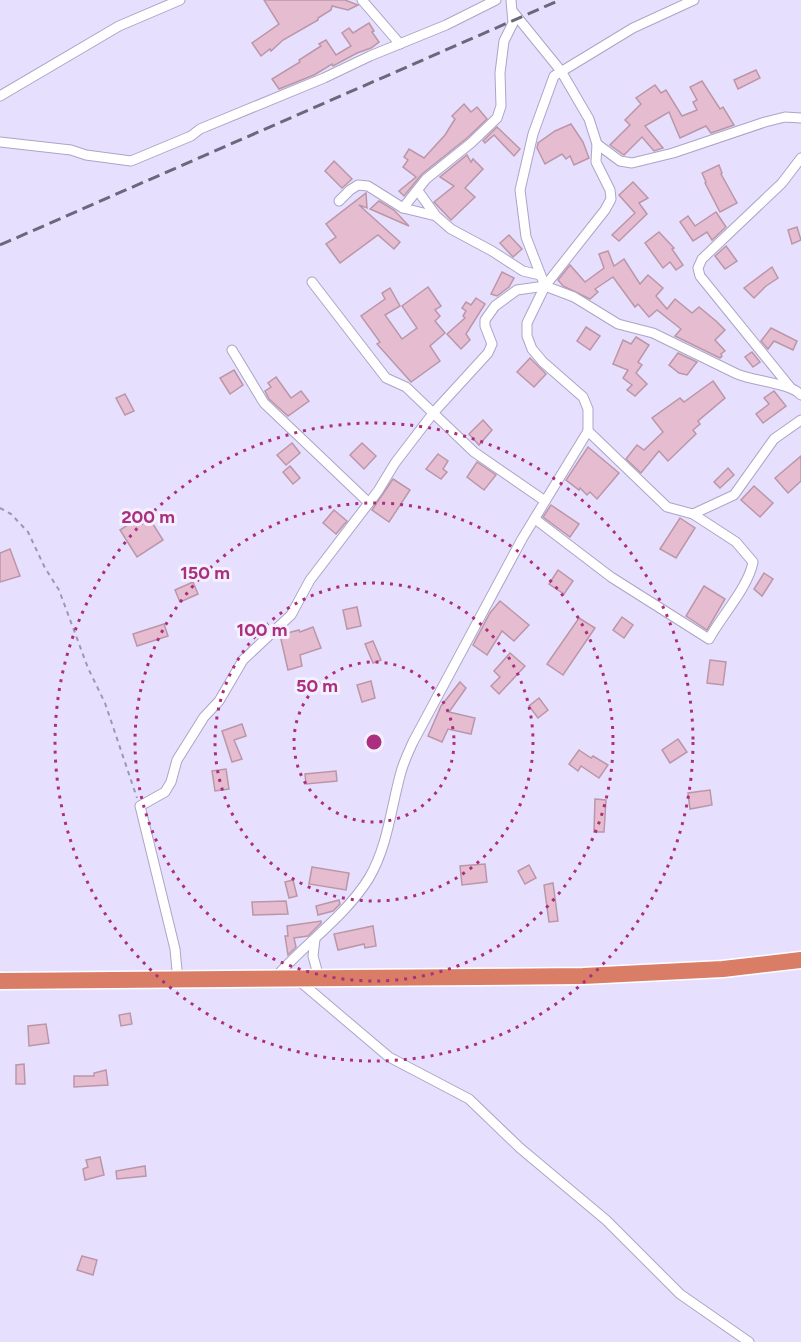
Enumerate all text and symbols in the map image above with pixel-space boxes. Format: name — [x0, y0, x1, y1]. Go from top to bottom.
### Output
text: 200 m — [121, 506, 175, 528]
text: 150 m — [180, 562, 230, 584]
text: 100 m — [237, 619, 287, 641]
text: 50 m — [296, 675, 338, 697]
centre of rings — [364, 732, 384, 752]

